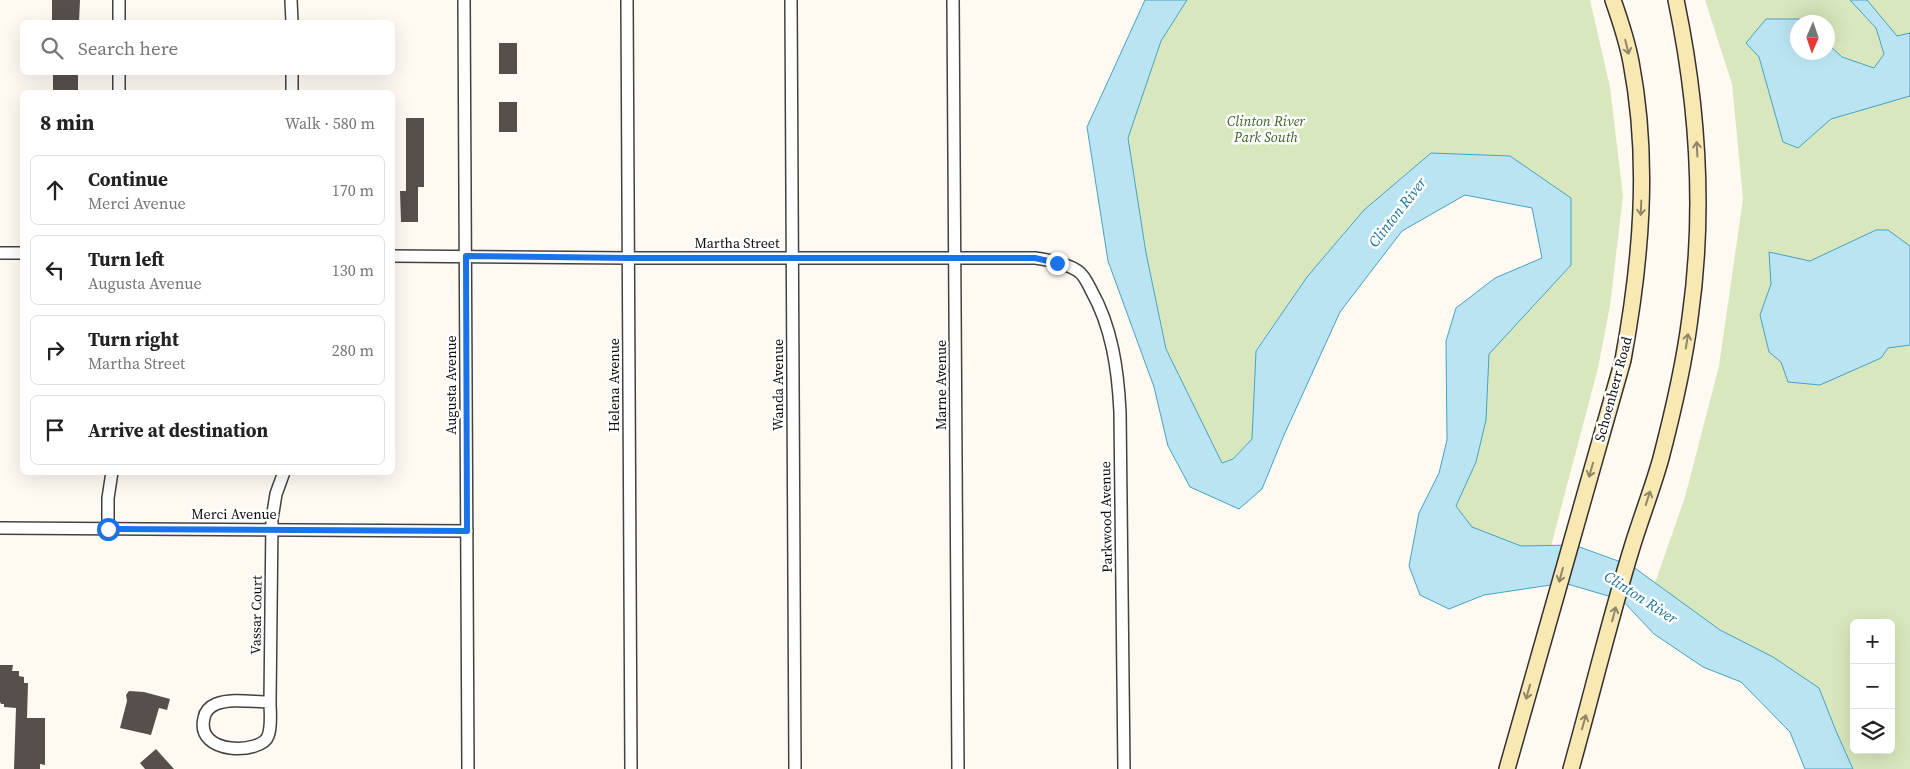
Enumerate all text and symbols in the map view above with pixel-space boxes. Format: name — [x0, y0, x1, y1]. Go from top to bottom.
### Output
north arrow — [1790, 15, 1835, 60]
search box — [20, 20, 395, 75]
icon: search — [38, 34, 66, 62]
text: Search here — [78, 35, 178, 61]
one-way arrow — [1623, 38, 1632, 54]
text: 8 min — [40, 108, 95, 137]
park label: Clinton River Park South — [1227, 111, 1305, 147]
text: Walk · 580 m — [285, 112, 375, 134]
one-way arrow — [1692, 142, 1701, 158]
text: Continue — [88, 166, 168, 192]
water label: Clinton River — [1363, 172, 1432, 251]
icon: ahead — [41, 176, 69, 204]
text: 170 m — [332, 179, 374, 201]
text: Merci Avenue — [88, 192, 186, 214]
one-way arrow — [1636, 200, 1646, 216]
street label: Martha Street — [694, 233, 780, 253]
text: Turn left — [88, 246, 164, 272]
route end — [1046, 252, 1069, 275]
icon: left — [41, 256, 69, 284]
text: 130 m — [332, 259, 374, 281]
text: Augusta Avenue — [88, 272, 202, 294]
text: Turn right — [88, 326, 179, 352]
one-way arrow — [1682, 333, 1692, 349]
street label: Schoenherr Road — [1589, 334, 1637, 444]
street label: Augusta Avenue — [441, 335, 461, 435]
icon: right — [41, 336, 69, 364]
street label: Helena Avenue — [604, 338, 624, 432]
text: 280 m — [332, 339, 374, 361]
street label: Wanda Avenue — [768, 339, 788, 431]
street label: Marne Avenue — [931, 340, 951, 430]
text: Martha Street — [88, 352, 185, 374]
icon: arrive — [41, 416, 69, 444]
text: Arrive at destination — [88, 417, 268, 443]
street label: Parkwood Avenue — [1095, 461, 1117, 573]
one-way arrow — [1586, 461, 1595, 477]
one-way arrow — [1644, 491, 1653, 507]
street label: Merci Avenue — [191, 504, 277, 524]
route start — [97, 518, 120, 541]
water label: Clinton River — [1600, 565, 1683, 629]
one-way arrow — [1556, 567, 1565, 583]
street label: Vassar Court — [245, 575, 267, 655]
one-way arrow — [1610, 606, 1619, 622]
map controls — [1850, 619, 1895, 754]
button: + — [1850, 619, 1895, 664]
button: − — [1850, 664, 1895, 709]
one-way arrow — [1523, 684, 1533, 700]
button: layers — [1850, 709, 1895, 754]
one-way arrow — [1580, 714, 1589, 730]

